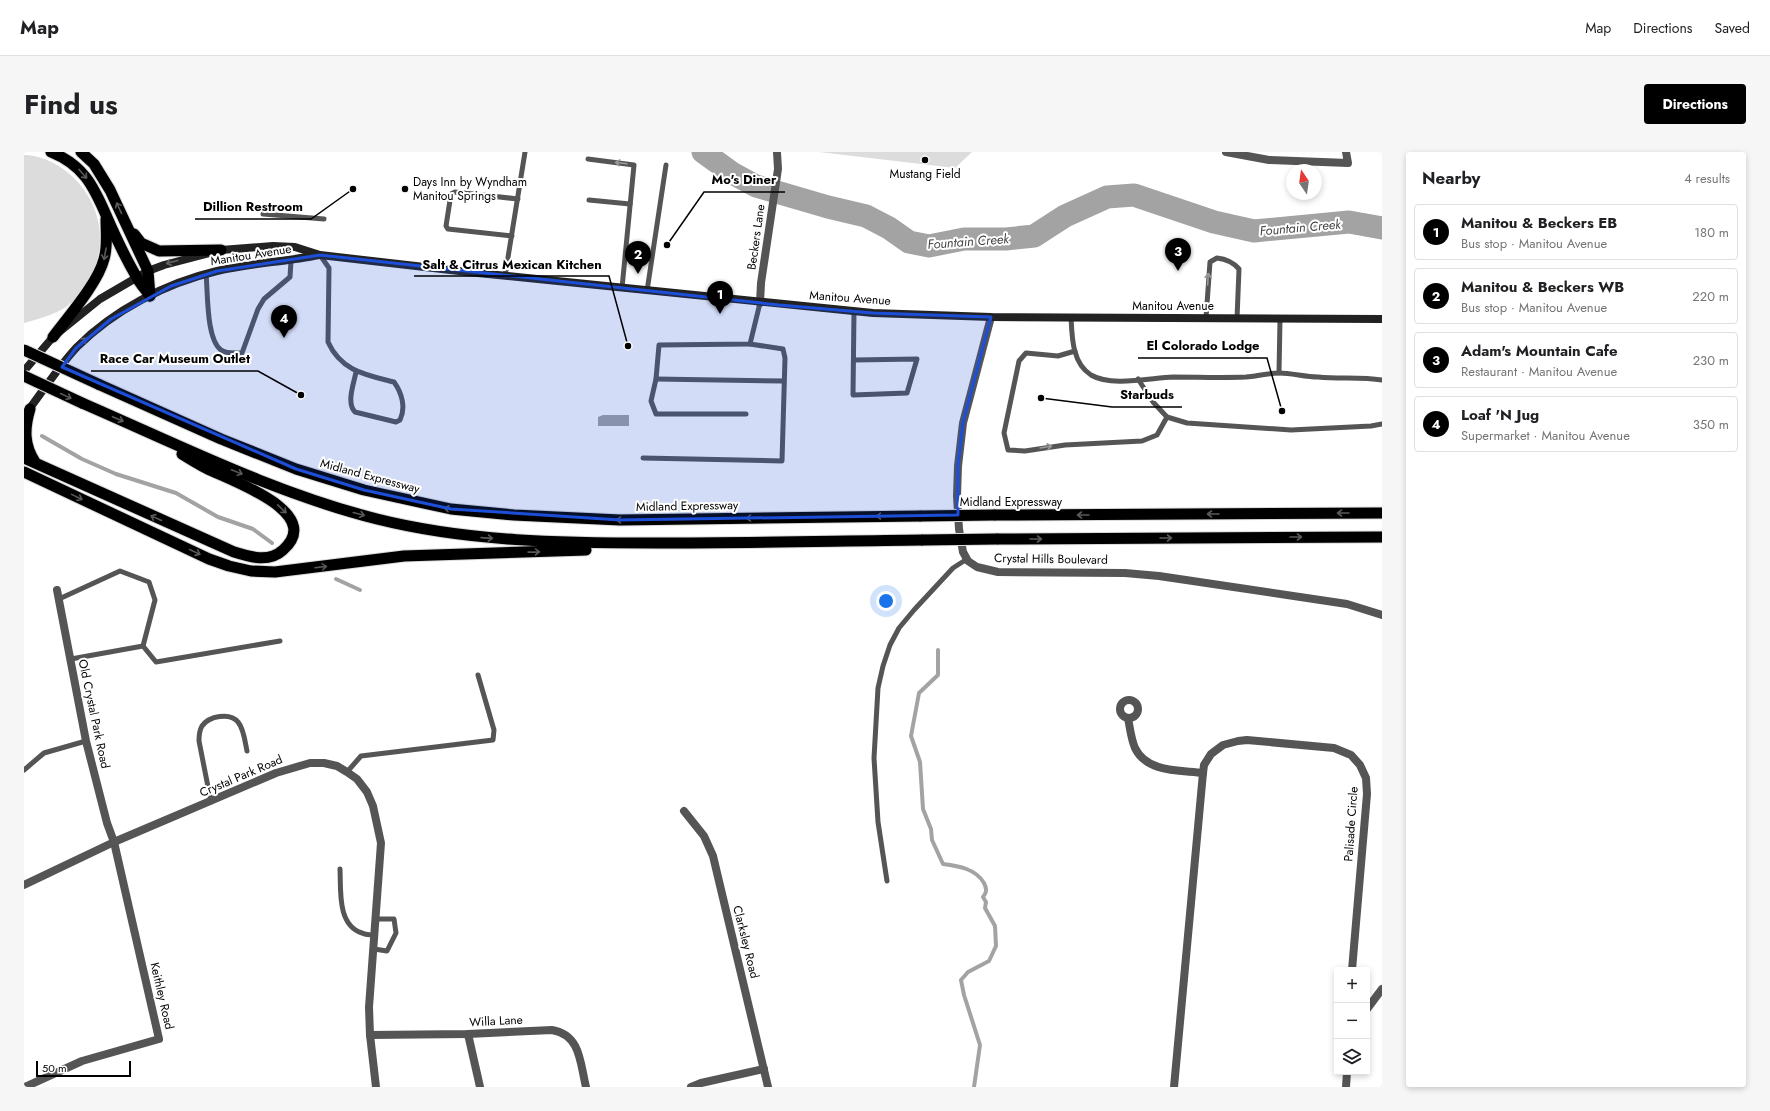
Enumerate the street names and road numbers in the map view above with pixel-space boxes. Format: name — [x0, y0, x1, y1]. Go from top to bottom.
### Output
street label: Beckers Lane — [742, 203, 770, 271]
street label: Manitou Avenue — [209, 240, 293, 270]
street label: Manitou Avenue — [809, 286, 891, 310]
street label: Manitou Avenue — [1132, 297, 1214, 315]
street label: Midland Expressway — [318, 454, 422, 498]
street label: Midland Expressway — [960, 493, 1063, 511]
street label: Midland Expressway — [636, 496, 739, 516]
street label: Crystal Hills Boulevard — [994, 549, 1108, 569]
street label: Old Crystal Park Road — [74, 658, 114, 770]
street label: Crystal Park Road — [197, 750, 285, 802]
street label: Palisade Circle — [1339, 786, 1363, 862]
street label: Clarksley Road — [728, 904, 764, 980]
street label: Keithley Road — [146, 961, 178, 1031]
street label: Willa Lane — [469, 1011, 523, 1031]

